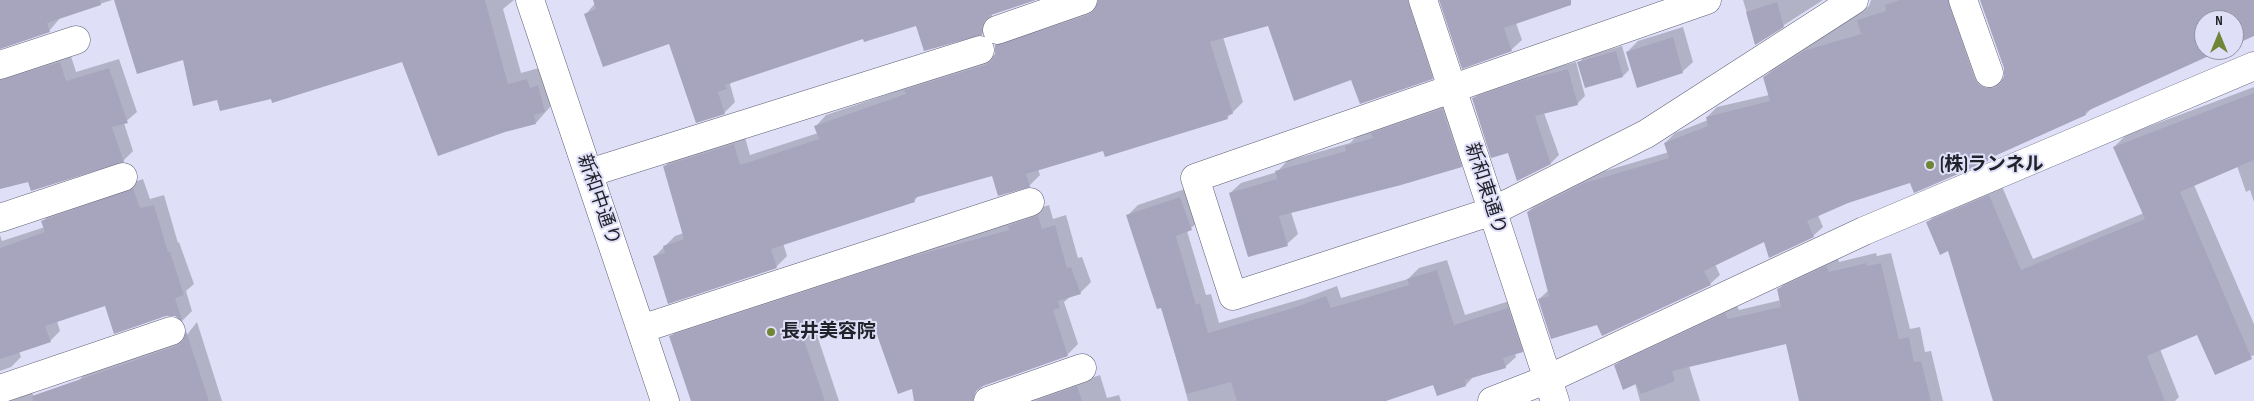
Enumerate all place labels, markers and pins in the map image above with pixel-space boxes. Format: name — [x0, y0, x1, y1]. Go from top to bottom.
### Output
place label: (株)ランネル — [1940, 154, 2044, 176]
marker: (株)ランネル — [1924, 159, 1936, 171]
place label: 長井美容院 — [781, 321, 876, 343]
marker: 長井美容院 — [765, 326, 777, 338]

